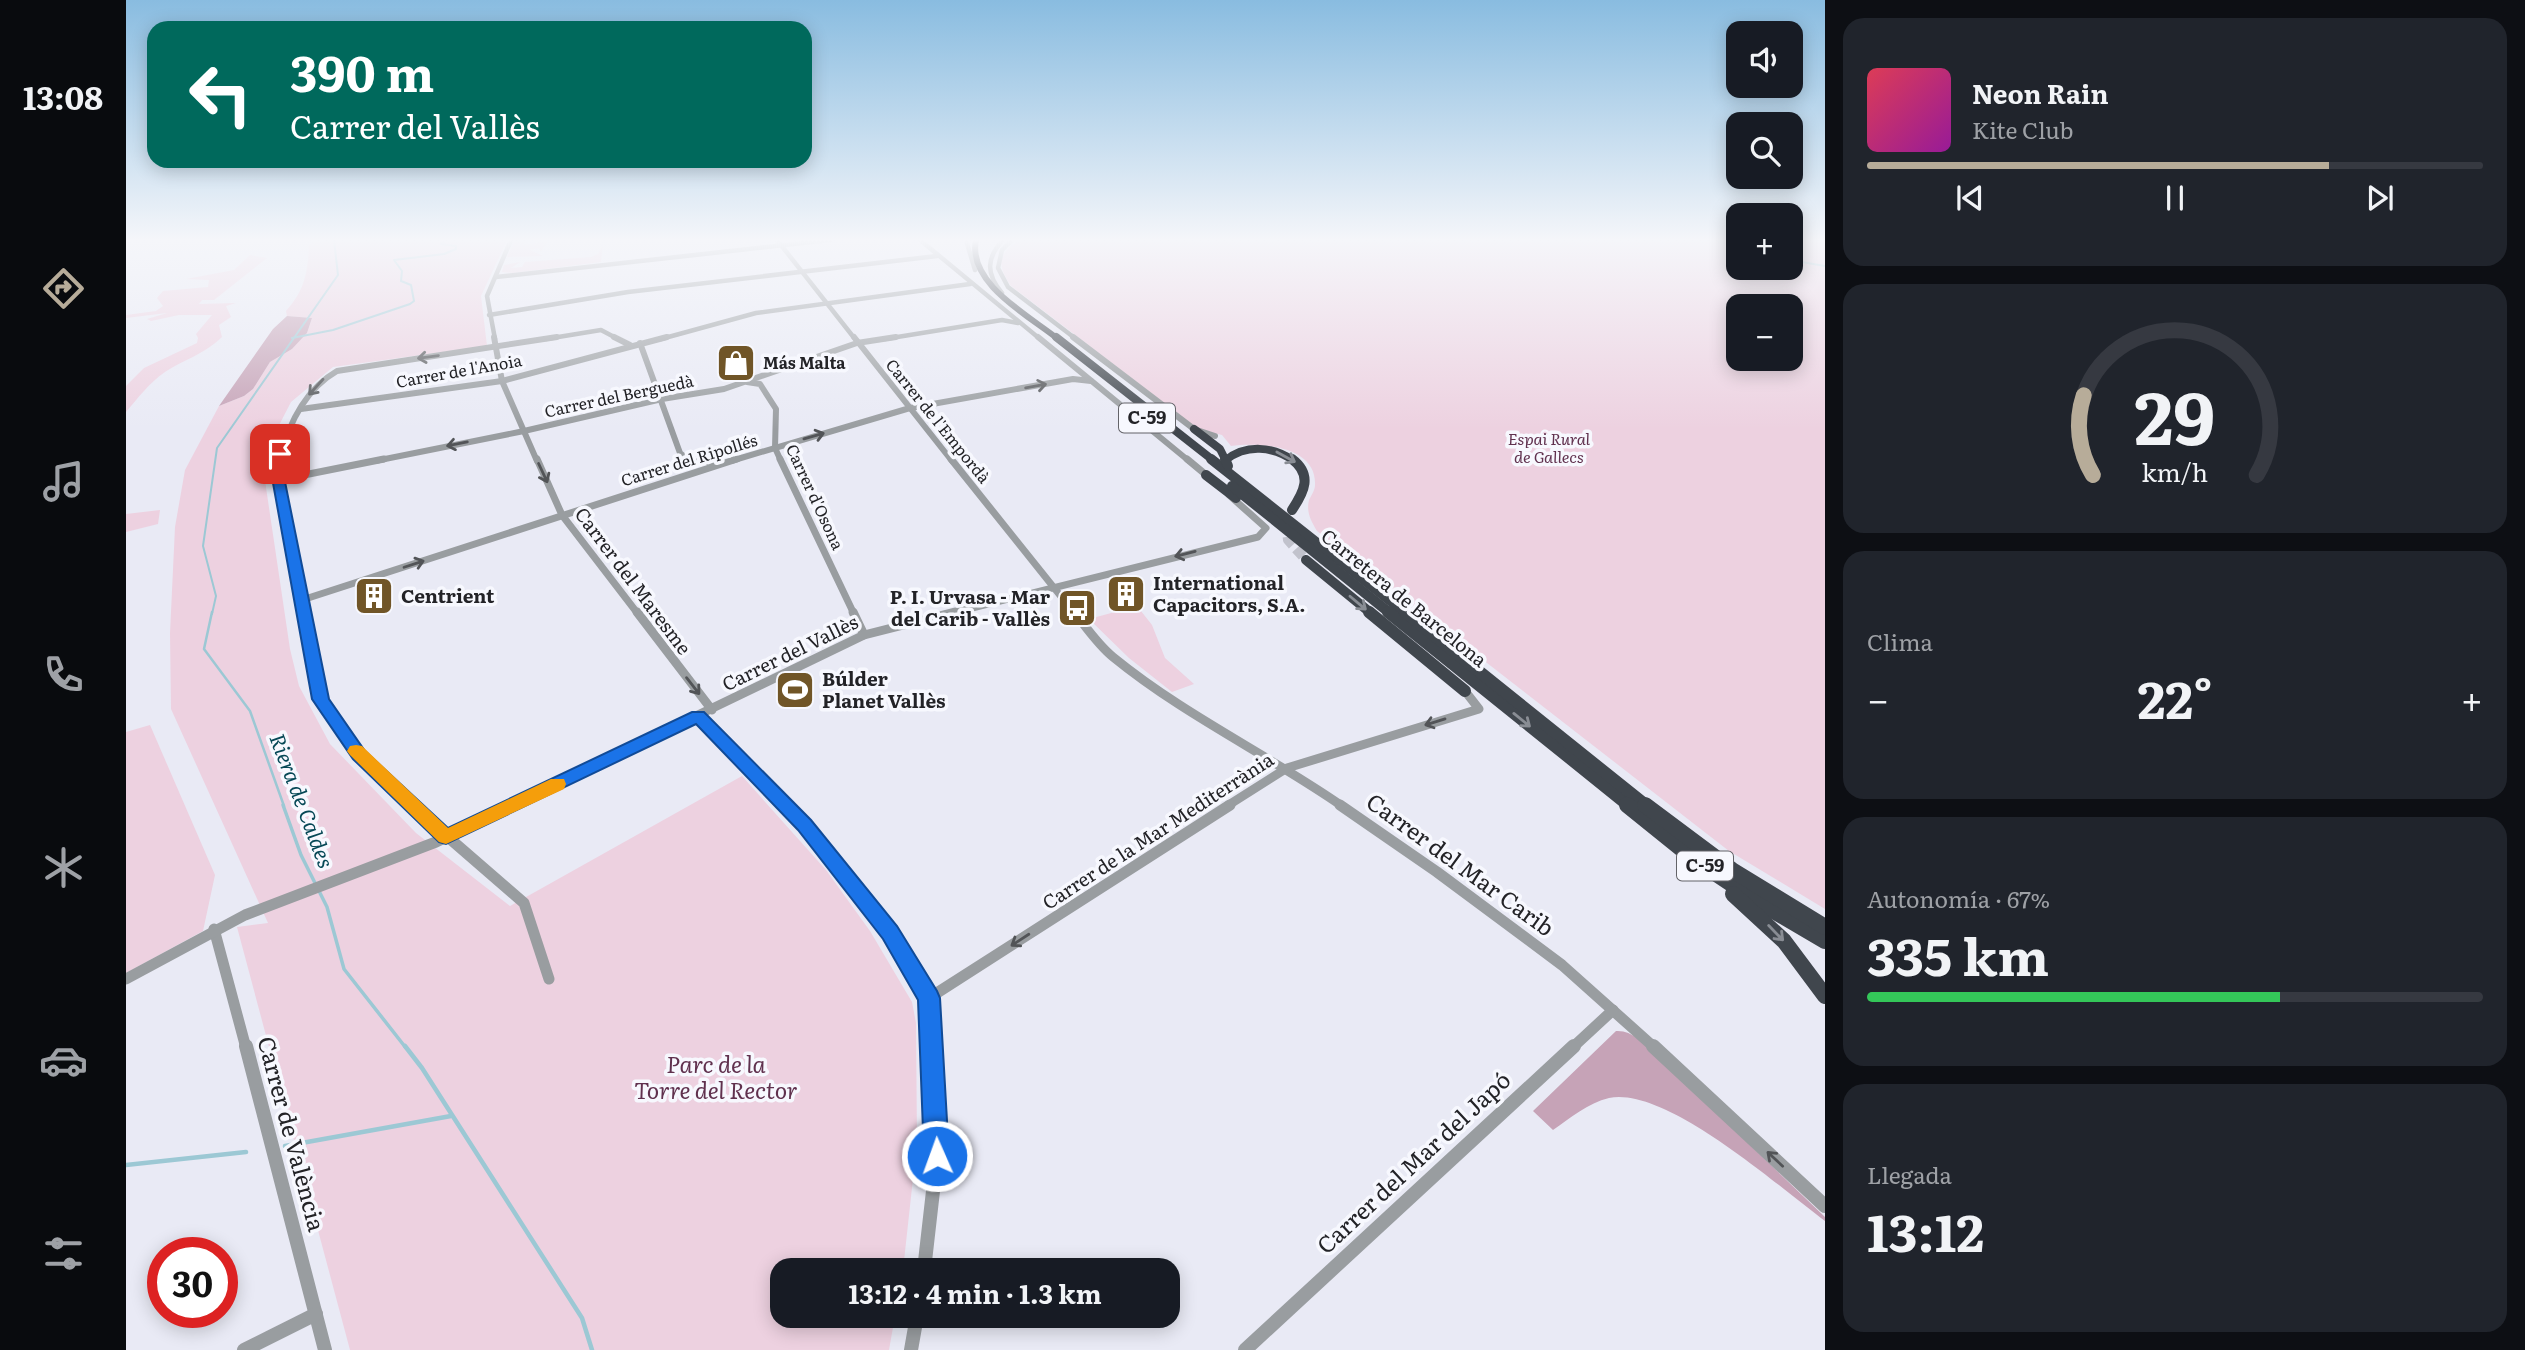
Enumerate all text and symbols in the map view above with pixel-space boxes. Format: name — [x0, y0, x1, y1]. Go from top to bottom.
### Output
map controls — [1726, 21, 1803, 371]
button: sound — [1726, 21, 1803, 98]
text: 390 m — [290, 34, 434, 107]
icon: left — [175, 49, 266, 140]
text: 13:08 — [23, 72, 103, 120]
text: Neon Rain — [1972, 73, 2109, 112]
text: Carrer del Vallès — [290, 101, 540, 149]
button: search — [1726, 112, 1803, 189]
text: Kite Club — [1972, 112, 2073, 146]
icon: previous — [1951, 179, 1989, 217]
icon: pause — [2156, 179, 2194, 217]
icon: next — [2361, 179, 2399, 217]
button: + — [1726, 203, 1803, 280]
icon: directions — [39, 264, 88, 313]
button: − — [1726, 294, 1803, 371]
shop icon: Más Malta — [715, 342, 757, 384]
street label: Carrer de l'Anoia — [394, 347, 524, 393]
place label: Más Malta — [763, 350, 846, 374]
one-way arrow — [417, 351, 439, 364]
street label: Carrer de l'Empordà — [881, 353, 997, 488]
text: 29 — [2134, 359, 2216, 467]
street label: Carrer del Berguedà — [542, 367, 696, 423]
one-way arrow — [307, 378, 324, 395]
one-way arrow — [1024, 379, 1047, 392]
road number: C-59 — [1119, 404, 1175, 432]
pin — [250, 424, 310, 484]
park label: Espai Rural de Gallecs — [1508, 426, 1591, 468]
street label: Carrer del Ripollés — [618, 427, 760, 491]
one-way arrow — [803, 429, 825, 442]
icon: arrive — [261, 435, 299, 473]
one-way arrow — [446, 438, 469, 452]
street label: Carrer d'Osona — [781, 440, 851, 554]
one-way arrow — [1276, 451, 1296, 465]
text: km/h — [2142, 452, 2208, 489]
icon: music — [39, 457, 88, 506]
one-way arrow — [537, 462, 550, 483]
street label: Carrer del Maresme — [569, 501, 699, 660]
street label: Carretera de Barcelona — [1316, 521, 1494, 673]
one-way arrow — [1174, 548, 1197, 561]
one-way arrow — [402, 556, 424, 569]
place label: International Capacitors, S.A. — [1153, 568, 1306, 618]
building icon: International Capacitors, S.A. — [1105, 573, 1147, 615]
building icon: Centrient — [353, 575, 395, 617]
place label: Centrient — [401, 581, 495, 609]
place label: P. I. Urvasa - Mar del Carib - Vallès — [890, 582, 1051, 632]
bus stop icon: P. I. Urvasa - Mar del Carib - Vallès — [1056, 587, 1098, 629]
one-way arrow — [1349, 595, 1367, 611]
street label: Carrer del Vallès — [717, 607, 863, 697]
text: Clima — [1867, 624, 1933, 658]
icon: phone — [39, 650, 88, 699]
text: 22° — [2137, 658, 2213, 735]
place label: Búlder Planet Vallès — [822, 664, 946, 714]
sports icon: Búlder Planet Vallès — [774, 669, 816, 711]
text: − — [1867, 669, 1889, 726]
text: + — [2461, 669, 2483, 726]
one-way arrow — [686, 676, 701, 694]
one-way arrow — [1513, 712, 1531, 728]
one-way arrow — [1425, 717, 1447, 730]
water label: Riera de Caldes — [263, 728, 343, 872]
street label: Carrer de la Mar Mediterrània — [1036, 744, 1279, 916]
street label: Carrer del Mar Carib — [1360, 784, 1562, 943]
icon: climate — [39, 843, 88, 892]
road number: C-59 — [1677, 852, 1733, 880]
text: Autonomía · 67% — [1867, 881, 2050, 915]
text: 335 km — [1867, 915, 2049, 992]
one-way arrow — [1767, 924, 1784, 941]
one-way arrow — [1011, 934, 1031, 948]
street label: Carrer de València — [251, 1032, 335, 1235]
icon: car — [39, 1036, 88, 1085]
park label: Parc de la Torre del Rector — [634, 1046, 798, 1106]
street label: Carrer del Mar del Japó — [1308, 1062, 1517, 1261]
position arrow — [900, 1119, 974, 1193]
one-way arrow — [1767, 1150, 1784, 1167]
text: Llegada — [1867, 1157, 1952, 1191]
text: 13:12 — [1867, 1191, 1984, 1268]
icon: filters — [39, 1229, 88, 1278]
speed limit sign: 30 — [147, 1237, 238, 1328]
text: 13:12 · 4 min · 1.3 km — [848, 1273, 1102, 1312]

